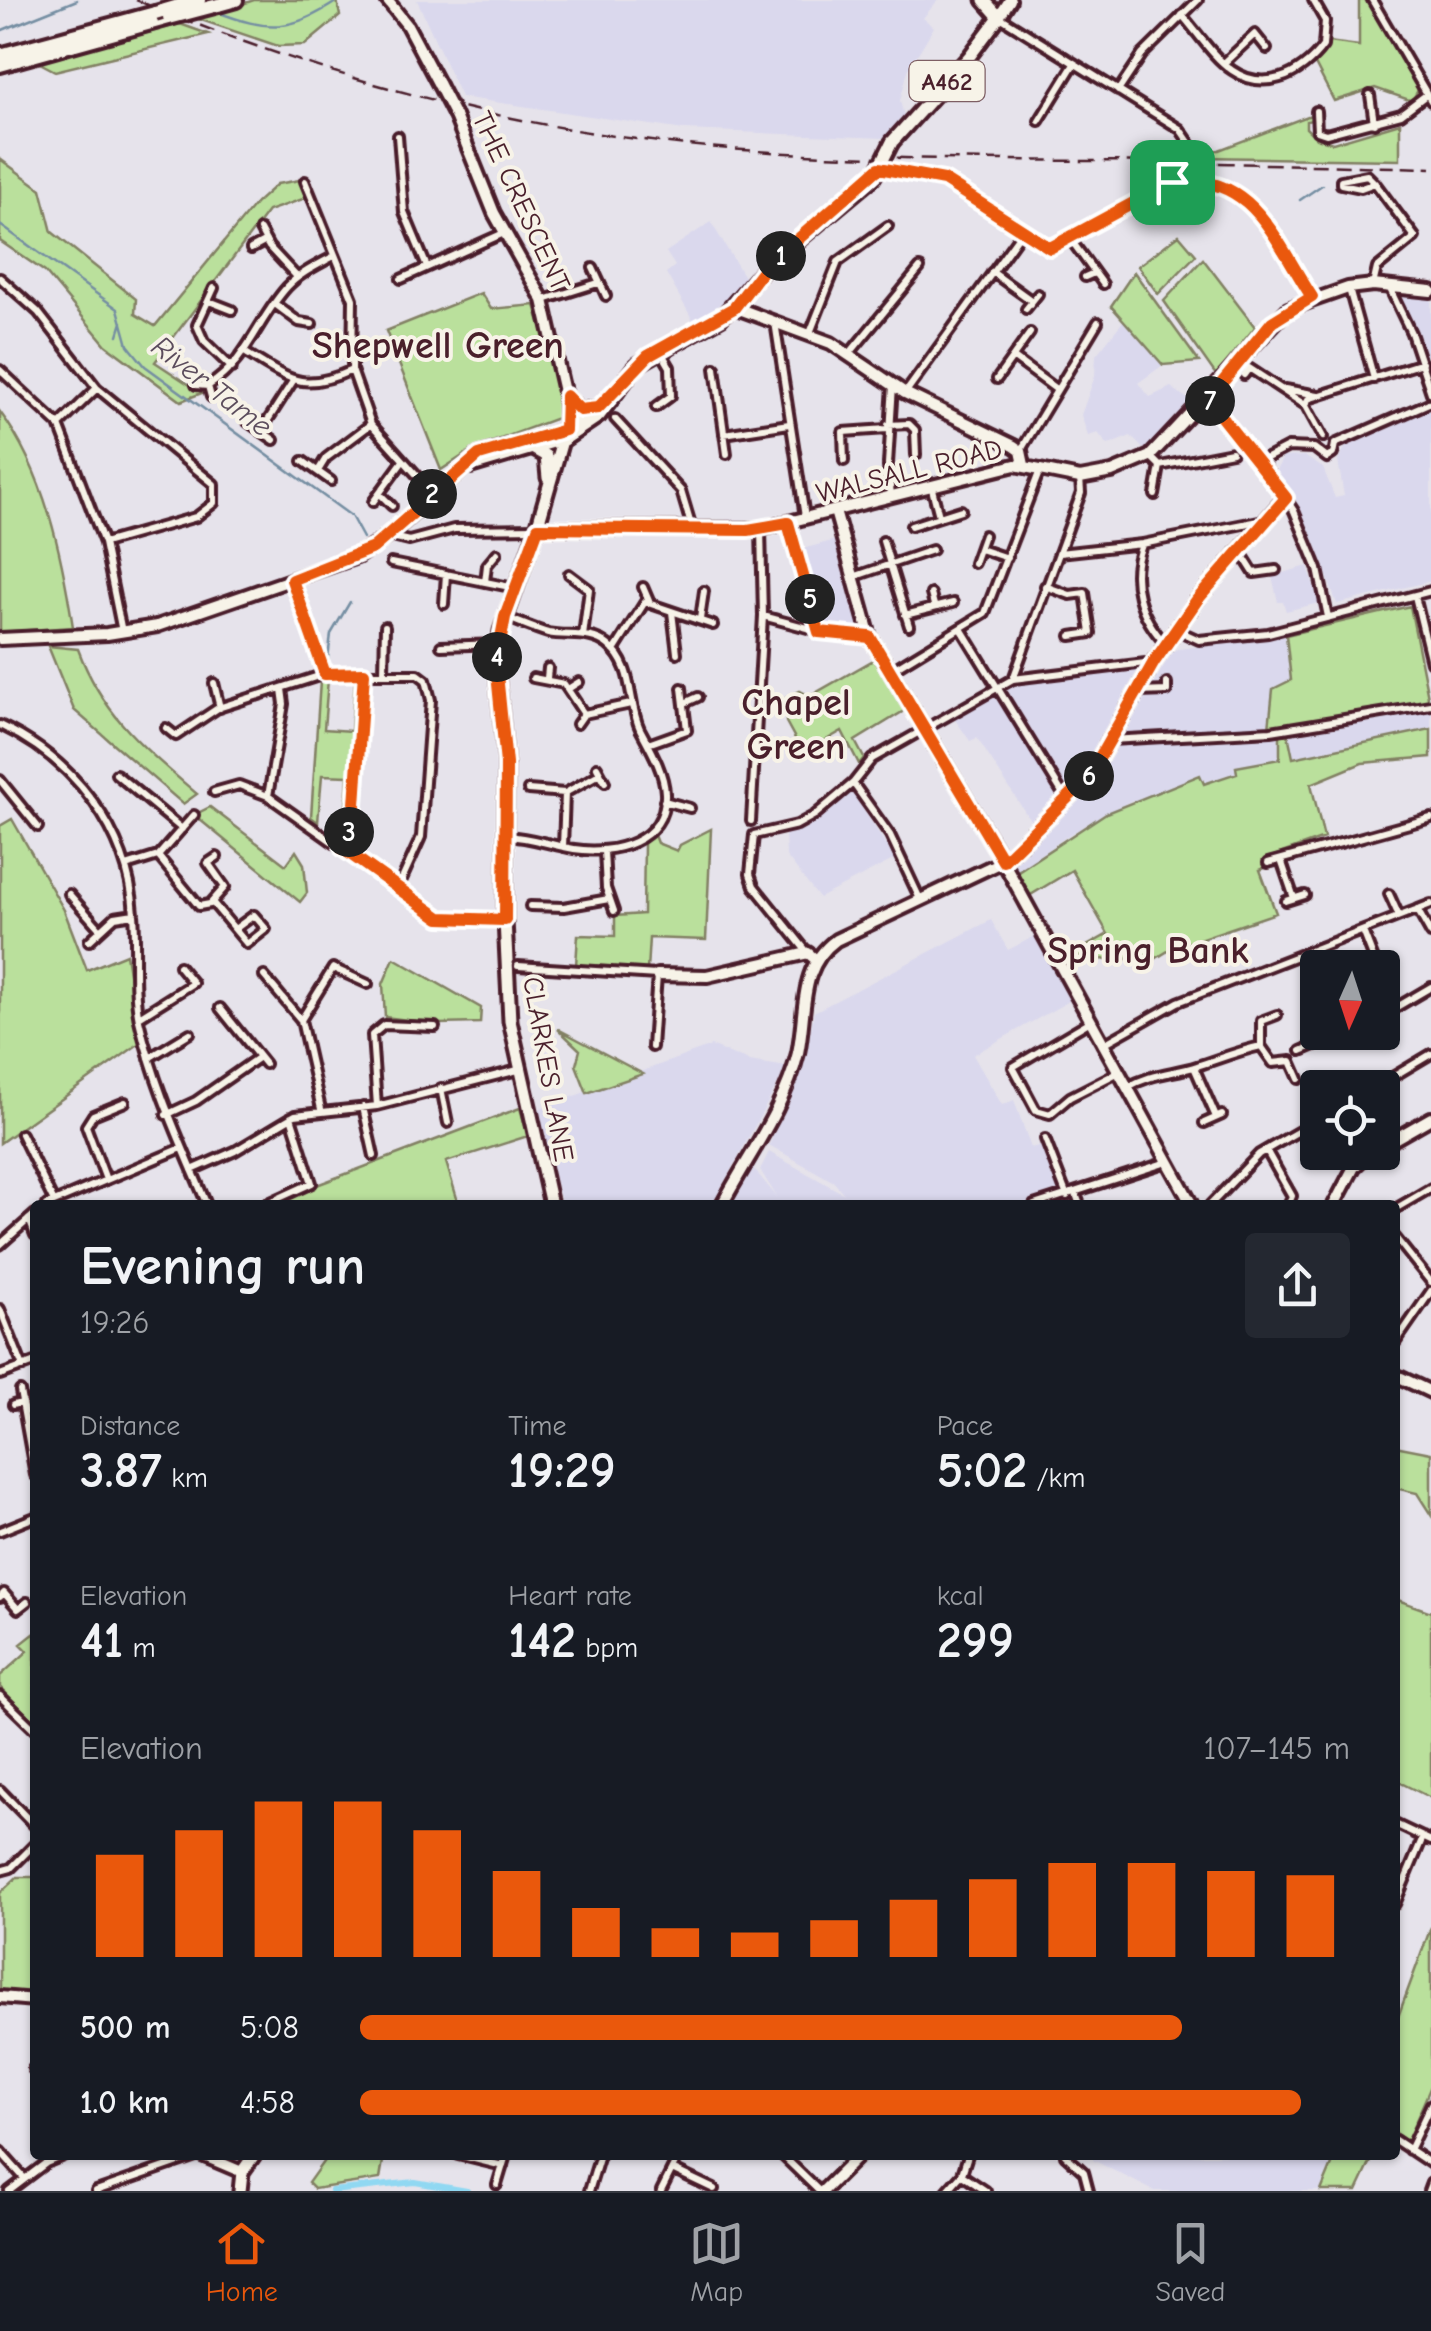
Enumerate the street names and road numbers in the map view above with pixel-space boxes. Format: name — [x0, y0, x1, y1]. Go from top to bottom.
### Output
road number: A462 — [910, 61, 984, 101]
street label: THE CRESCENT — [466, 107, 577, 297]
street label: WALSALL ROAD — [813, 432, 1006, 510]
street label: CLARKES LANE — [516, 974, 580, 1164]

